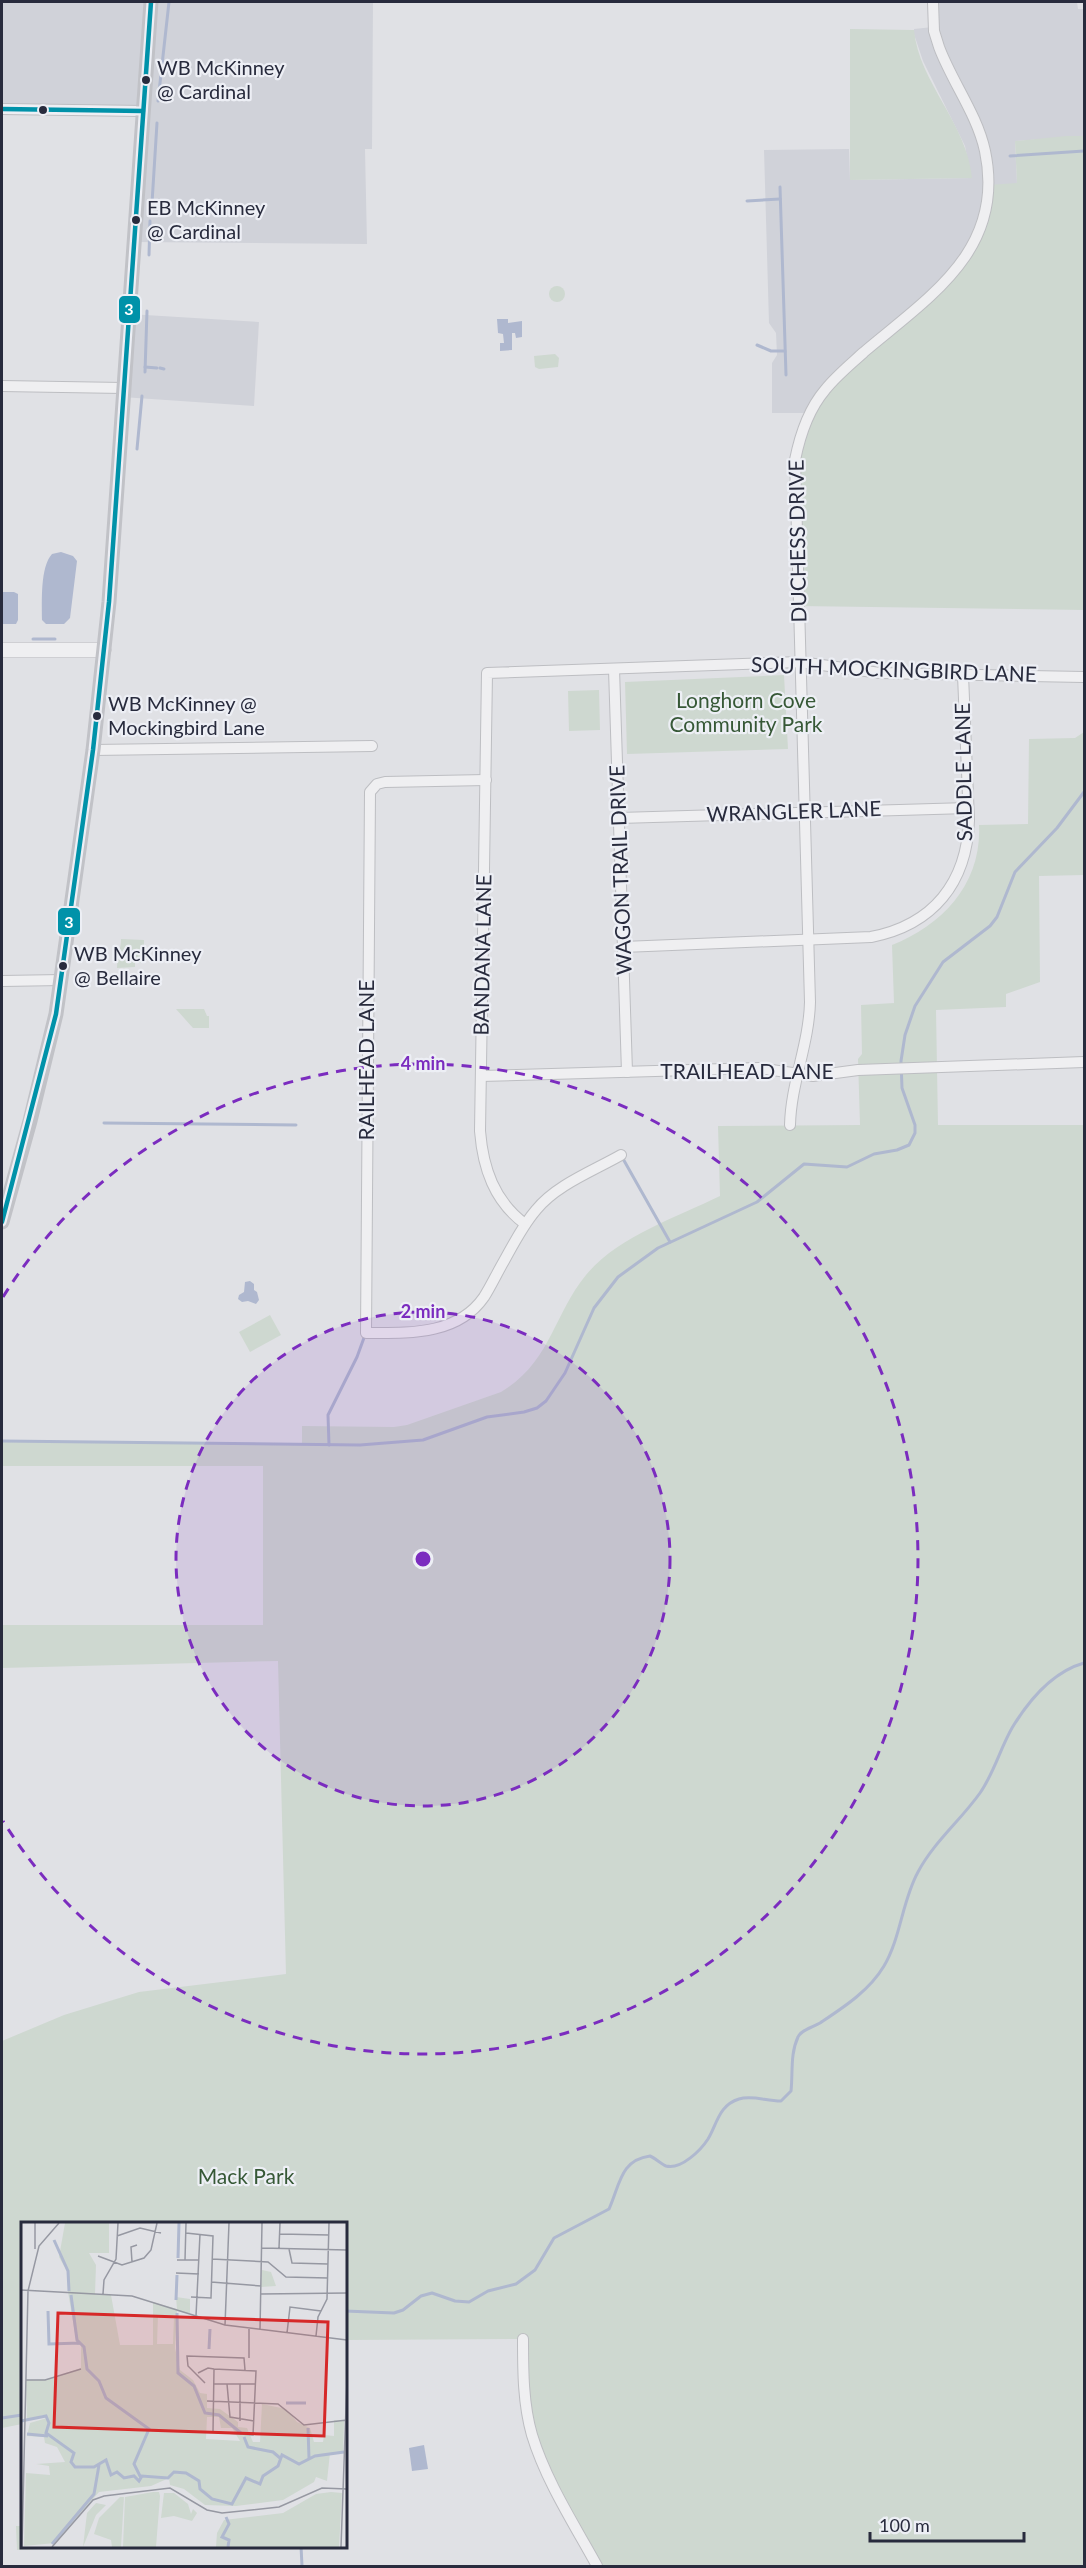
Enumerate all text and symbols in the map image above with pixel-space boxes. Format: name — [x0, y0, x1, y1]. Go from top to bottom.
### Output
place label: WB McKinney @ Cardinal — [157, 55, 285, 103]
marker: WB McKinney @ Cardinal — [140, 74, 152, 86]
unlabelled marker — [37, 104, 49, 116]
place label: EB McKinney @ Cardinal — [147, 195, 266, 243]
marker: EB McKinney @ Cardinal — [130, 214, 142, 226]
line badge: 3 — [118, 295, 141, 324]
text: 3 — [124, 299, 134, 318]
street label: DUCHESS DRIVE — [783, 459, 810, 623]
street label: SOUTH MOCKINGBIRD LANE — [751, 651, 1037, 686]
park label: Longhorn Cove Community Park — [670, 687, 823, 736]
place label: WB McKinney @ Mockingbird Lane — [108, 691, 265, 739]
street label: SADDLE LANE — [949, 702, 976, 842]
marker: WB McKinney @ Mockingbird Lane — [91, 710, 103, 722]
street label: WAGON TRAIL DRIVE — [603, 765, 636, 975]
street label: WRANGLER LANE — [706, 795, 882, 826]
street label: BANDANA LANE — [468, 874, 495, 1036]
line badge: 3 — [57, 907, 81, 936]
text: 3 — [64, 912, 74, 931]
place label: WB McKinney @ Bellaire — [74, 941, 202, 989]
marker: WB McKinney @ Bellaire — [57, 960, 69, 972]
street label: RAILHEAD LANE — [353, 980, 378, 1140]
text: 4 min — [401, 1052, 445, 1074]
street label: TRAILHEAD LANE — [660, 1058, 834, 1083]
text: 2 min — [401, 1300, 445, 1322]
centre of rings — [413, 1549, 433, 1569]
park label: Mack Park — [198, 2163, 295, 2188]
inset map — [21, 2222, 346, 2547]
scale bar — [870, 2505, 1024, 2543]
text: 100 m — [879, 2514, 930, 2536]

